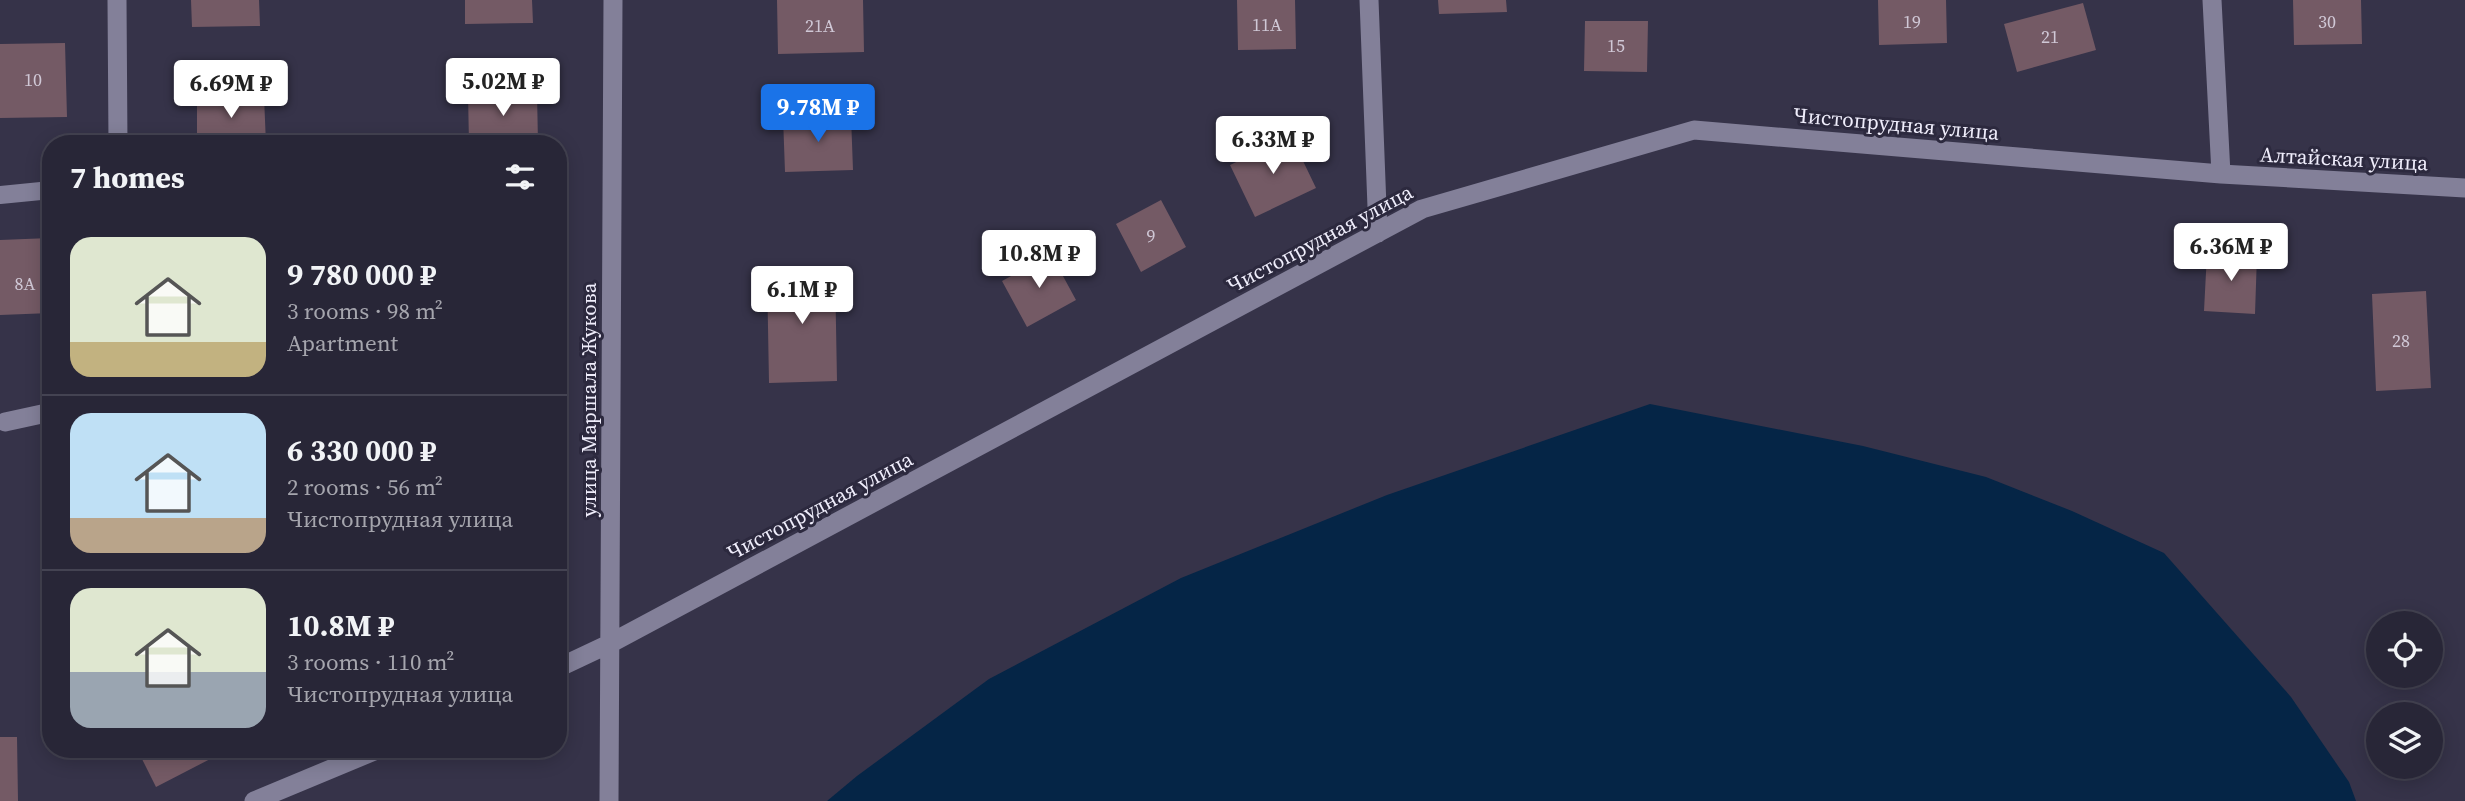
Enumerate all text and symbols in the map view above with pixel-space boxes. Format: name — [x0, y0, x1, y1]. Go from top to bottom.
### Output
house number: 19 — [1903, 9, 1921, 34]
house number: 30 — [2318, 9, 2336, 34]
house number: 11А — [1252, 12, 1282, 37]
house number: 21А — [805, 13, 835, 38]
house number: 21 — [2041, 24, 2059, 49]
house number: 15 — [1607, 33, 1625, 58]
pin: 5.02M ₽ — [438, 58, 568, 118]
pin: 6.69M ₽ — [166, 60, 296, 120]
text: 5.02M ₽ — [462, 65, 544, 97]
house number: 10 — [24, 67, 42, 92]
text: 6.69M ₽ — [190, 67, 272, 99]
pin: 9.78M ₽ — [753, 85, 883, 144]
text: 9.78M ₽ — [777, 91, 859, 123]
street label: Чистопрудная улица — [1792, 100, 2001, 147]
pin: 6.33M ₽ — [1208, 116, 1338, 176]
text: 6.33M ₽ — [1232, 123, 1314, 155]
street label: Алтайская улица — [2259, 140, 2429, 177]
text: 7 homes — [70, 157, 185, 198]
icon: filters — [501, 158, 539, 196]
street label: Чистопрудная улица — [1222, 177, 1418, 300]
house number: 9 — [1147, 223, 1156, 248]
pin: 6.36M ₽ — [2166, 224, 2296, 283]
pin: 10.8M ₽ — [974, 230, 1104, 290]
text: 6.36M ₽ — [2190, 230, 2272, 262]
text: 10.8M ₽ — [998, 237, 1080, 269]
text: 9 780 000 ₽ — [287, 254, 436, 295]
icon: home — [126, 265, 210, 349]
pin: 6.1M ₽ — [745, 266, 859, 326]
house number: 8А — [15, 271, 36, 296]
text: 6.1M ₽ — [767, 273, 837, 305]
street label: улица Маршала Жукова — [574, 282, 603, 517]
text: 3 rooms · 98 m² — [287, 295, 443, 327]
text: Apartment — [287, 327, 398, 359]
house number: 28 — [2392, 328, 2410, 353]
text: 6 330 000 ₽ — [287, 430, 436, 471]
icon: home — [126, 441, 210, 525]
street label: Чистопрудная улица — [722, 444, 918, 567]
text: 2 rooms · 56 m² — [287, 471, 443, 503]
text: Чистопрудная улица — [287, 503, 513, 535]
text: 10.8M ₽ — [287, 605, 394, 646]
map controls — [2366, 611, 2443, 779]
button: locate — [2366, 611, 2443, 688]
icon: home — [126, 616, 210, 700]
text: 3 rooms · 110 m² — [287, 646, 454, 678]
text: Чистопрудная улица — [287, 678, 513, 710]
button: layers — [2366, 702, 2443, 779]

